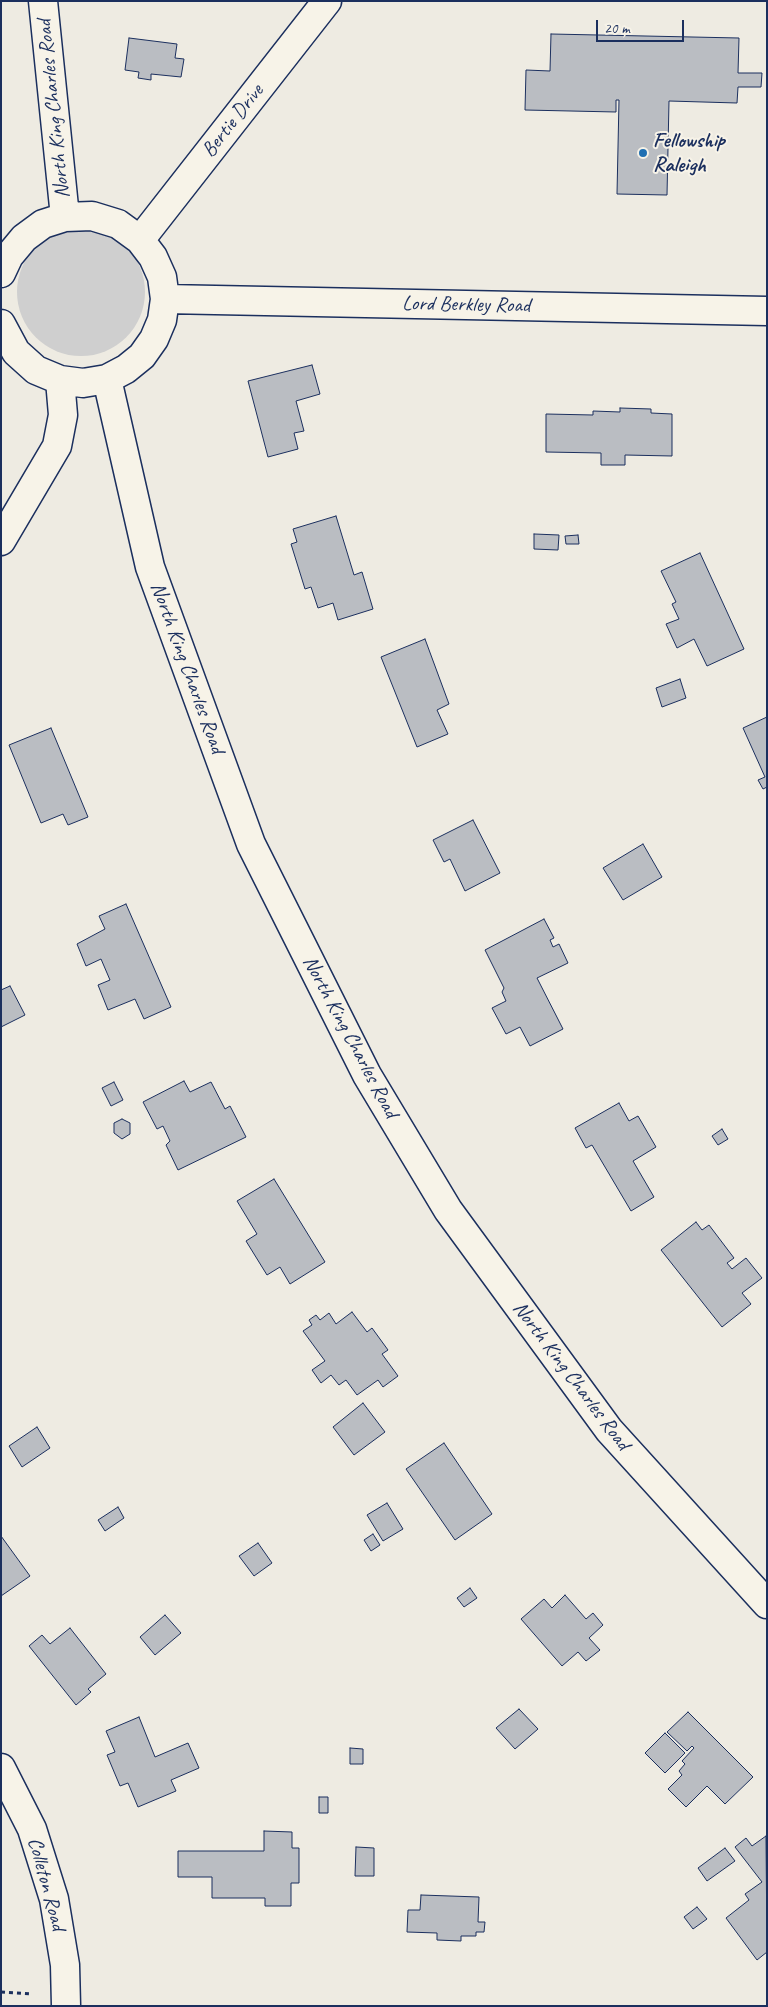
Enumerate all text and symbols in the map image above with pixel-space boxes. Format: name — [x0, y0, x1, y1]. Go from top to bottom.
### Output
scale bar — [598, 10, 686, 42]
street label: North King Charles Road — [32, 18, 76, 200]
text: 20 m — [604, 19, 630, 38]
street label: Bertie Drive — [197, 79, 269, 163]
place label: Fellowship Raleigh — [653, 128, 725, 178]
marker: Fellowship Raleigh — [637, 147, 649, 159]
street label: Lord Berkley Road — [402, 291, 530, 319]
street label: North King Charles Road — [144, 579, 230, 757]
street label: North King Charles Road — [297, 952, 403, 1122]
street label: North King Charles Road — [507, 1297, 635, 1455]
street label: Colleton Road — [21, 1835, 71, 1933]

